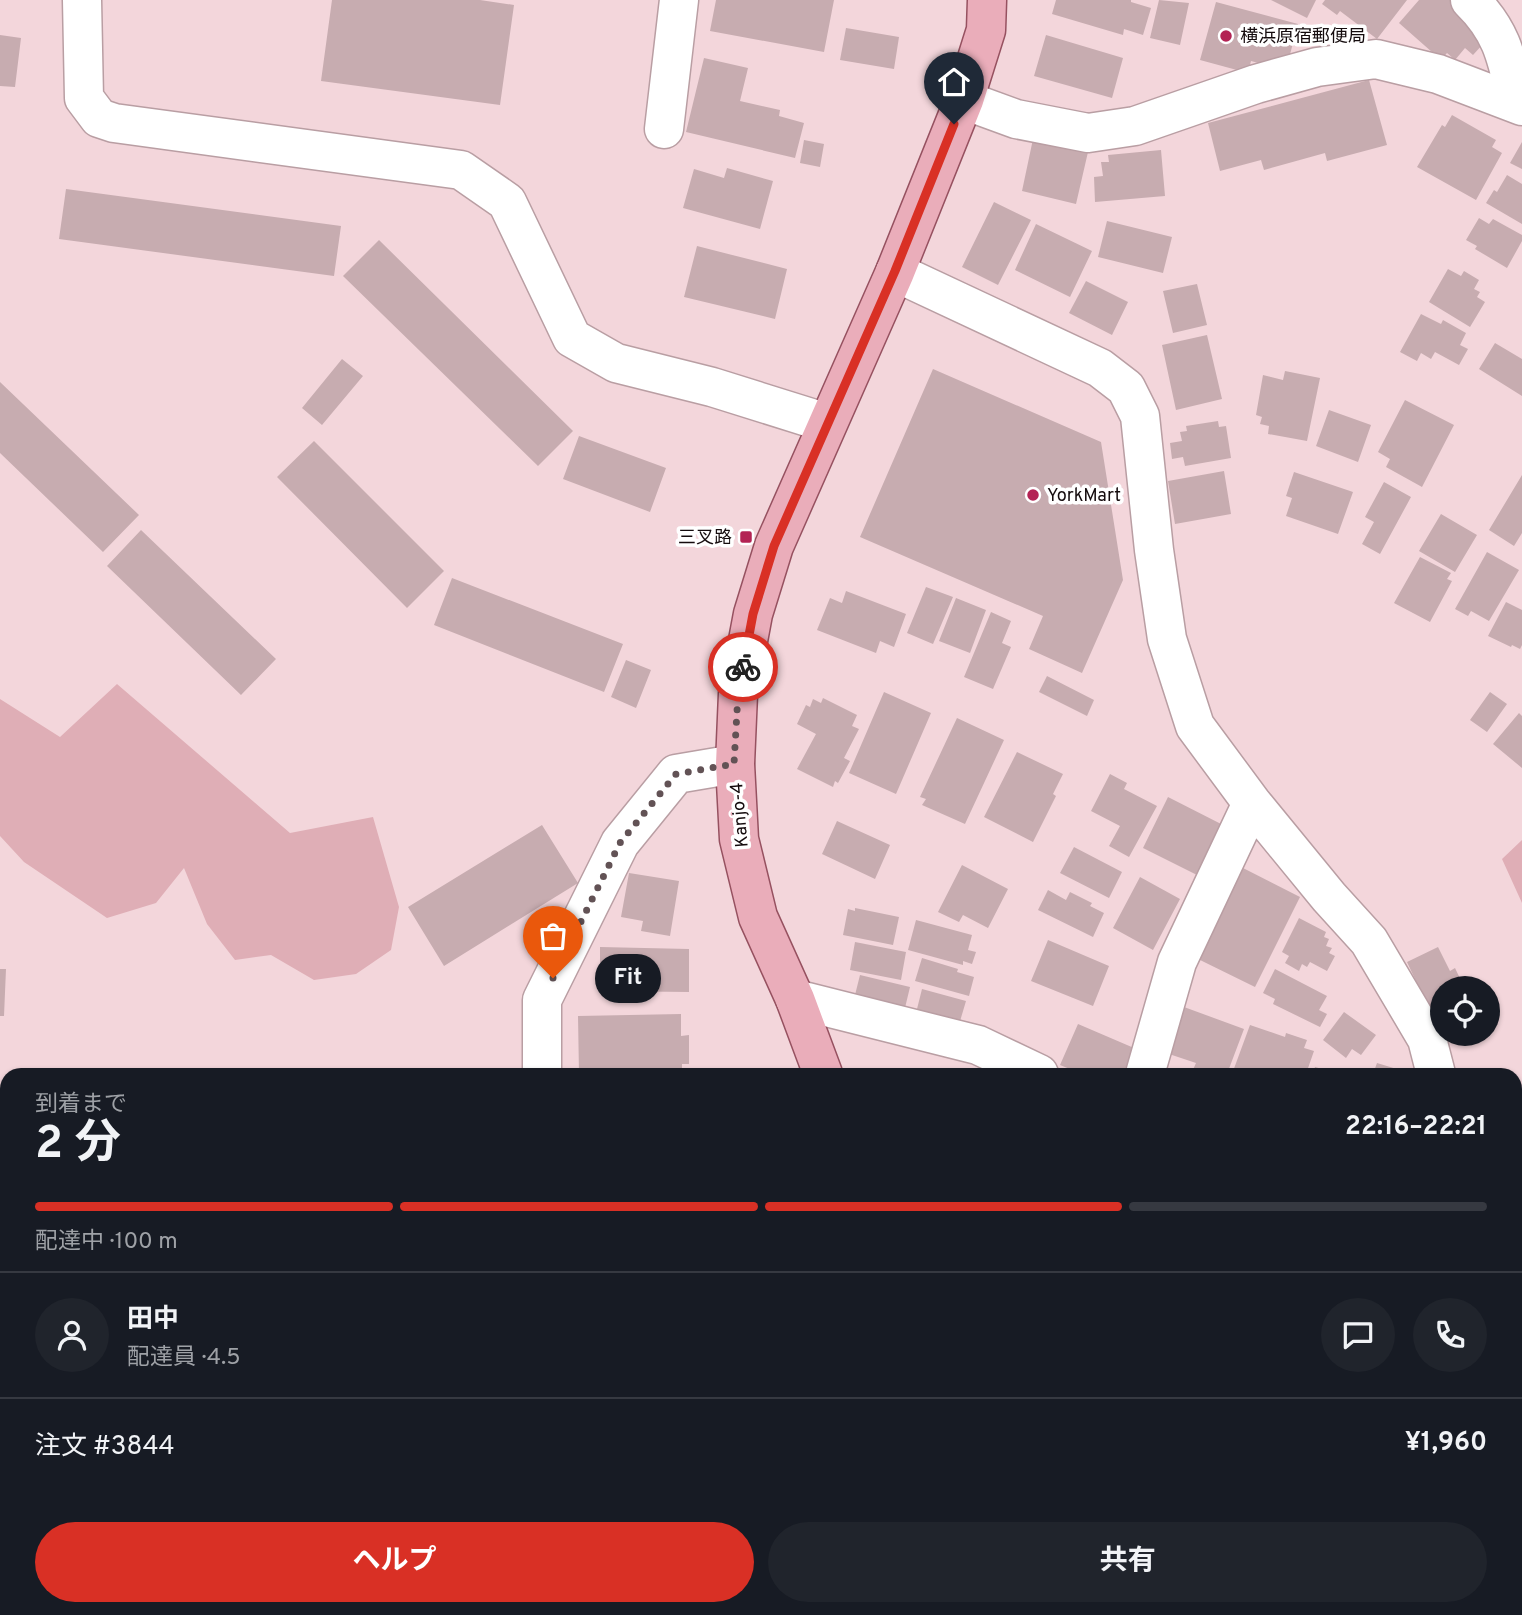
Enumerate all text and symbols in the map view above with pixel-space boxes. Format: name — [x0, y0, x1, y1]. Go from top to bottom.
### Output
place label: 横浜原宿郵便局 — [1240, 26, 1366, 49]
marker: 横浜原宿郵便局 — [1218, 28, 1234, 44]
pin — [924, 52, 984, 124]
icon: home — [935, 63, 973, 101]
place label: YorkMart — [1047, 485, 1121, 508]
marker: YorkMart — [1025, 487, 1041, 503]
place label: 三叉路 — [678, 527, 732, 550]
marker: 三叉路 — [738, 529, 754, 545]
courier — [708, 632, 778, 702]
icon: bike — [724, 648, 762, 686]
street label: Kanjo-4 — [726, 781, 755, 848]
pin — [523, 906, 583, 978]
icon: bag — [534, 917, 572, 955]
callout: Fit — [595, 954, 662, 1002]
text: Fit — [614, 964, 642, 993]
map controls — [1430, 976, 1500, 1046]
button: locate — [1430, 976, 1500, 1046]
text: 到着まで — [35, 1091, 127, 1120]
text: 22:16–22:21 — [1345, 1111, 1487, 1144]
text: 2 分 — [35, 1116, 121, 1175]
text: 配達中 · 100 m — [35, 1228, 178, 1257]
button: person — [35, 1298, 109, 1372]
button: chat — [1321, 1298, 1395, 1372]
button: phone — [1413, 1298, 1487, 1372]
text: 田中 — [127, 1304, 179, 1337]
text: 配達員 · 4.5 — [127, 1344, 241, 1373]
text: ¥1,960 — [1405, 1427, 1487, 1460]
text: 注文 #3844 — [35, 1431, 175, 1464]
button: ヘルプ — [35, 1522, 754, 1602]
button: 共有 — [768, 1522, 1487, 1602]

